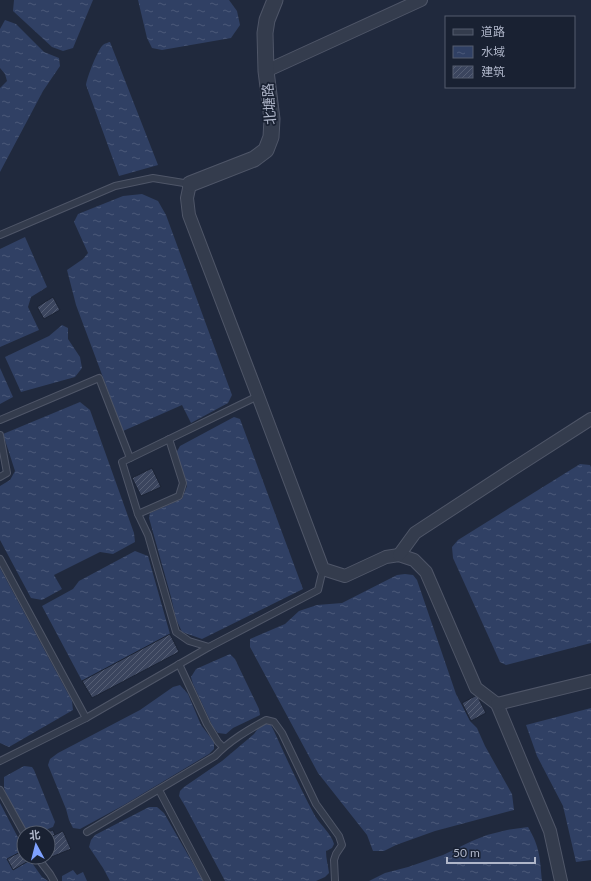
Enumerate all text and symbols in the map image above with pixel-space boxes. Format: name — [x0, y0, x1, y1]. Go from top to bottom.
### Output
legend — [445, 16, 575, 88]
text: 道路 — [481, 24, 505, 39]
text: 水域 — [481, 44, 505, 59]
text: 建筑 — [481, 64, 505, 79]
street label: 北塘路 — [259, 82, 278, 126]
north arrow — [16, 825, 56, 865]
text: 北 — [28, 827, 41, 842]
scale bar — [447, 839, 535, 865]
text: 50 m — [453, 845, 480, 860]

